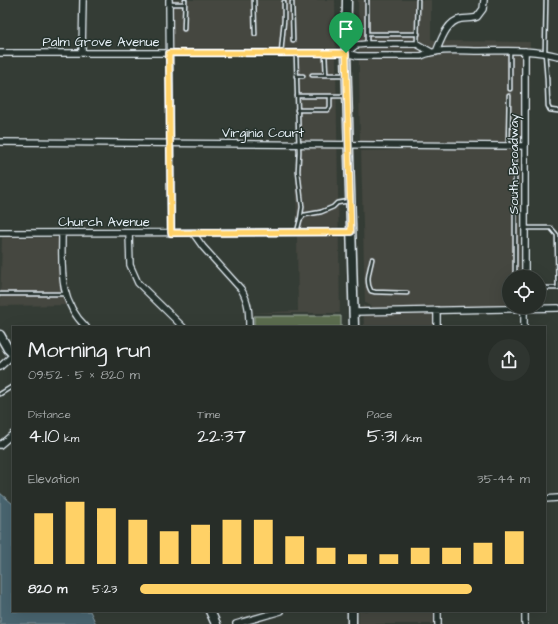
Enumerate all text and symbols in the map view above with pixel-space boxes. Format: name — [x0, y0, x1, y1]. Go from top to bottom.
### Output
pin — [329, 12, 363, 53]
icon: arrive — [335, 18, 357, 40]
street label: Palm Grove Avenue — [43, 33, 159, 51]
street label: South Broadway — [505, 114, 524, 214]
street label: Virginia Court — [222, 124, 305, 143]
street label: Church Avenue — [58, 213, 150, 231]
map controls — [502, 270, 546, 314]
button: locate — [502, 270, 546, 314]
text: Morning run — [28, 335, 151, 366]
button: share — [488, 339, 530, 381]
text: 09:52 · 5 × 820 m — [28, 366, 140, 384]
text: Distance — [28, 407, 71, 422]
text: Time — [197, 407, 220, 422]
text: Pace — [367, 407, 392, 422]
text: 4.10 — [28, 422, 60, 450]
text: 22:37 — [197, 422, 246, 450]
text: 5:31 — [367, 422, 397, 450]
text: km — [60, 431, 79, 446]
text: /km — [397, 431, 422, 446]
text: Elevation — [28, 470, 79, 488]
text: 35–44 m — [477, 470, 530, 488]
text: 820 m — [28, 580, 67, 598]
text: 5:23 — [92, 580, 117, 598]

